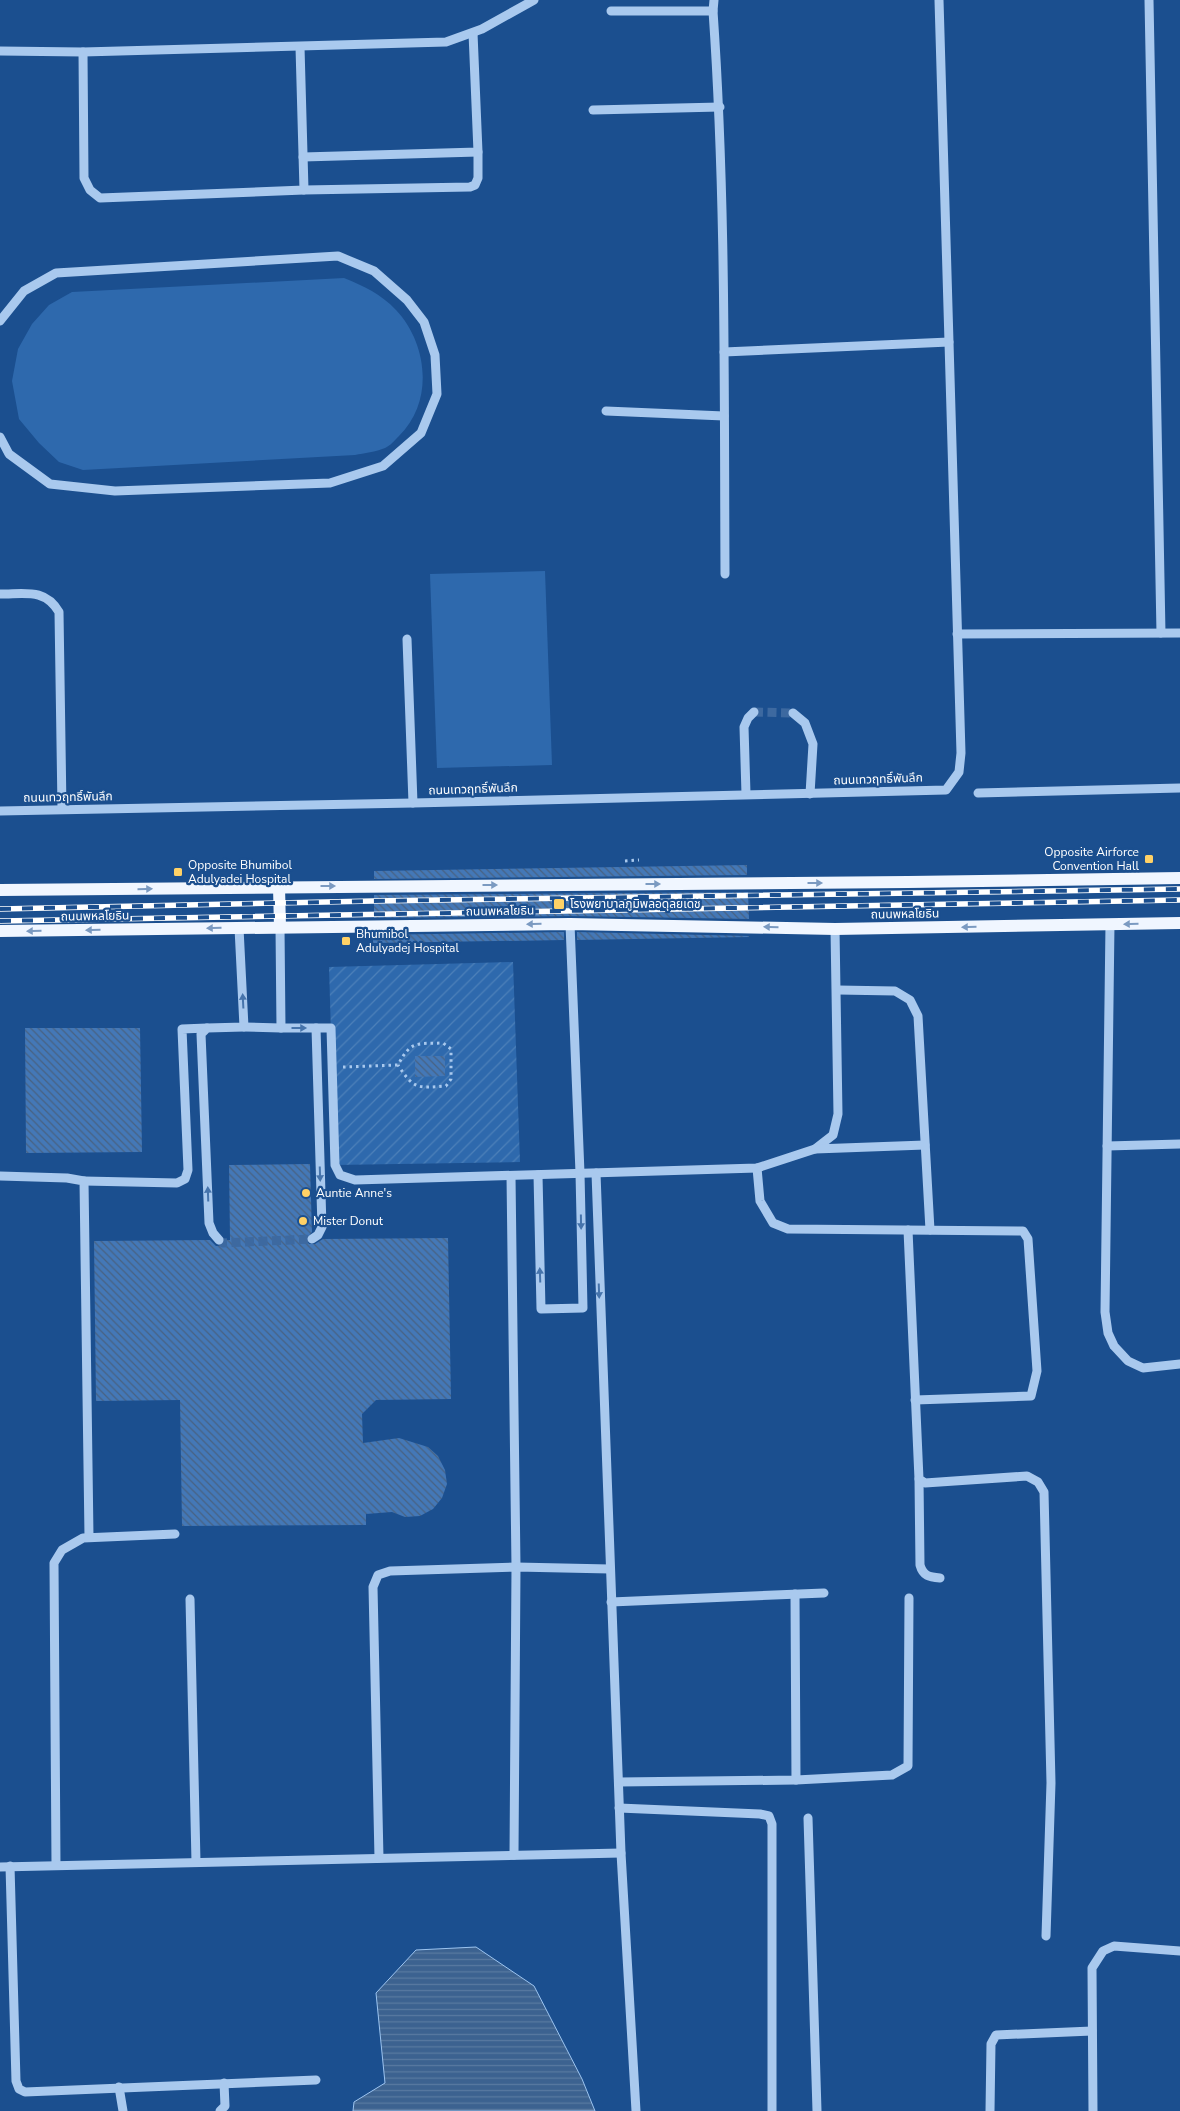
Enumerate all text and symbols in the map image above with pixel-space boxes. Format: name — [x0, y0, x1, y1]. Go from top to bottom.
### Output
street label: ถนนเทวฤทธิ์พันลึก — [833, 769, 923, 789]
street label: ถนนเทวฤทธิ์พันลึก — [428, 779, 518, 799]
street label: ถนนเทวฤทธิ์พันลึก — [23, 788, 113, 806]
place label: Opposite Airforce Convention Hall — [1044, 844, 1139, 874]
marker: Opposite Airforce Convention Hall — [1143, 853, 1155, 865]
place label: Opposite Bhumibol Adulyadei Hospital — [188, 857, 292, 887]
marker: Opposite Bhumibol Adulyadei Hospital — [172, 866, 184, 878]
one-way arrow — [807, 879, 823, 887]
one-way arrow — [645, 880, 661, 888]
one-way arrow — [482, 881, 498, 889]
one-way arrow — [320, 882, 336, 890]
one-way arrow — [137, 884, 153, 892]
place label: โรงพยาบาลภูมิพลอดุลยเดช — [570, 896, 701, 912]
marker: โรงพยาบาลภูมิพลอดุลยเดช — [552, 897, 566, 911]
street label: ถนนพหลโยธิน — [466, 902, 534, 920]
street label: ถนนพหลโยธิน — [871, 905, 939, 923]
street label: ถนนพหลโยธิน — [61, 907, 129, 925]
one-way arrow — [526, 920, 542, 928]
one-way arrow — [1123, 920, 1139, 928]
one-way arrow — [763, 923, 779, 931]
one-way arrow — [961, 923, 977, 931]
one-way arrow — [206, 924, 222, 932]
one-way arrow — [85, 926, 101, 934]
place label: Bhumibol Adulyadej Hospital — [356, 926, 459, 956]
one-way arrow — [25, 927, 41, 935]
marker: Bhumibol Adulyadej Hospital — [340, 935, 352, 947]
one-way arrow — [238, 993, 246, 1009]
one-way arrow — [291, 1024, 307, 1032]
one-way arrow — [316, 1166, 324, 1182]
place label: Auntie Anne's — [316, 1185, 392, 1201]
one-way arrow — [204, 1186, 212, 1202]
marker: Auntie Anne's — [300, 1187, 312, 1199]
place label: Mister Donut — [313, 1213, 384, 1229]
one-way arrow — [577, 1214, 585, 1230]
marker: Mister Donut — [297, 1215, 309, 1227]
one-way arrow — [536, 1267, 544, 1283]
one-way arrow — [595, 1284, 603, 1300]

